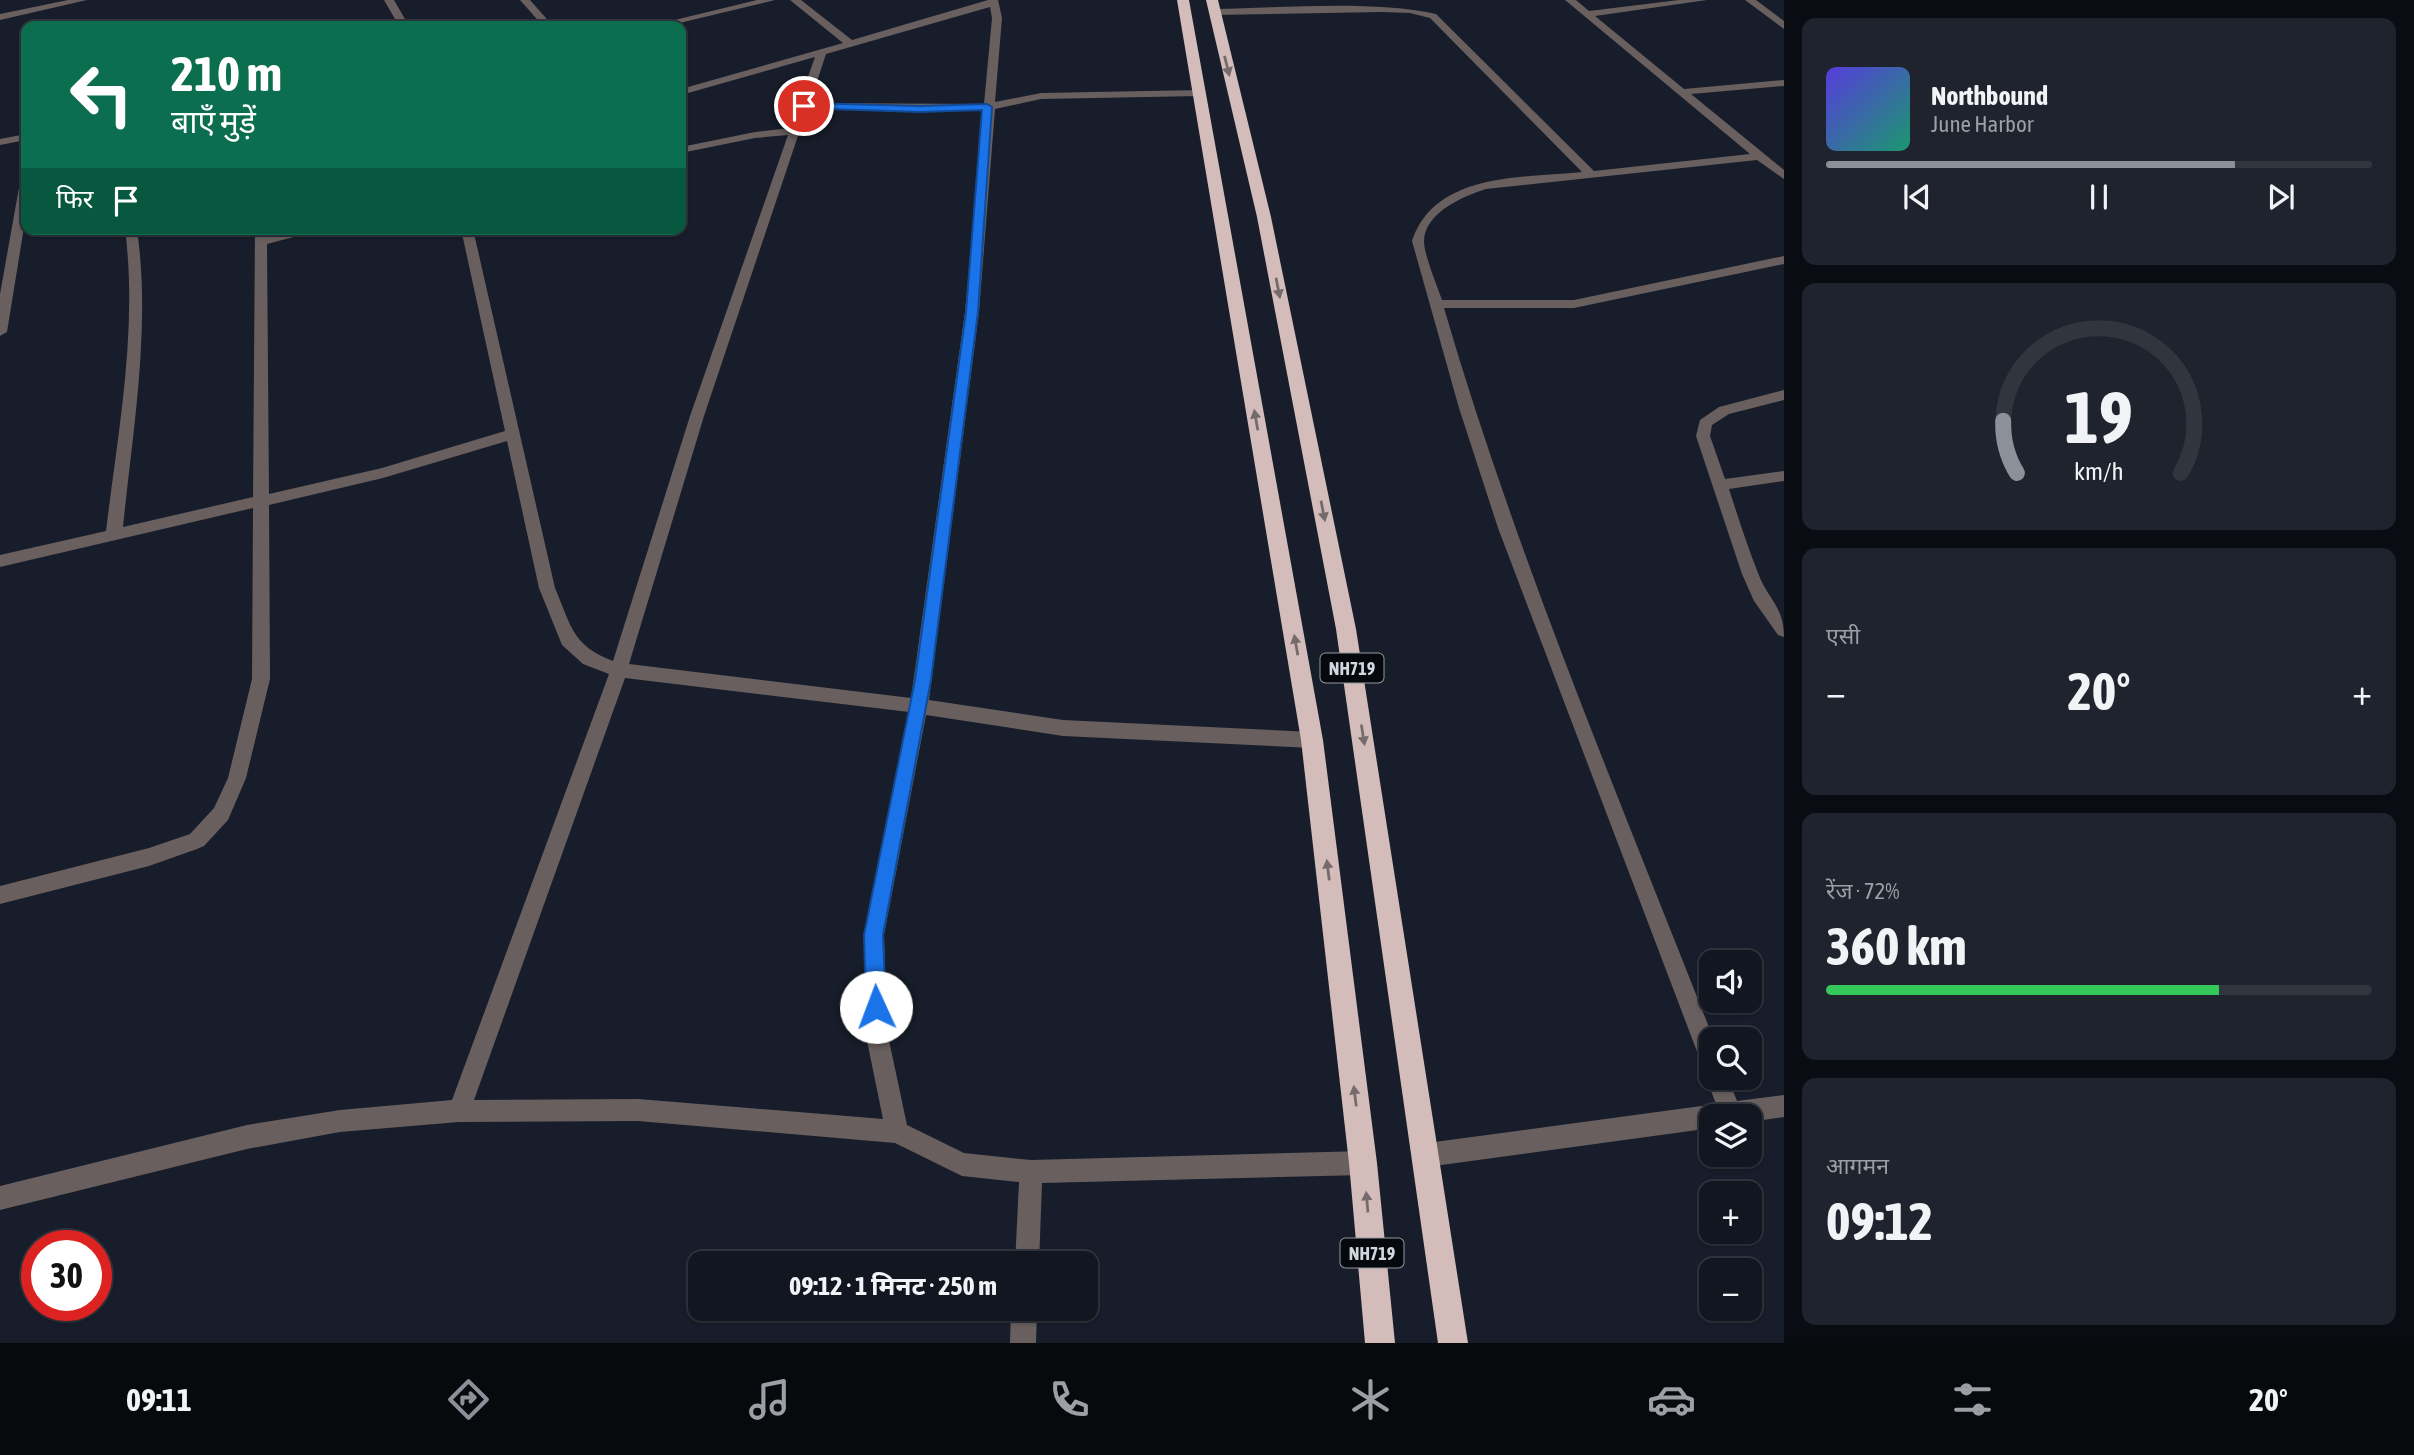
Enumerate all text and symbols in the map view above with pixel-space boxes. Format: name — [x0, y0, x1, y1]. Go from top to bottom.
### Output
text: 210 m — [171, 45, 282, 101]
icon: left — [56, 49, 147, 140]
one-way arrow — [1222, 56, 1233, 78]
pin — [774, 76, 834, 136]
text: Northbound — [1931, 81, 2048, 111]
icon: arrive — [785, 87, 823, 125]
text: बाएँ मुड़ें — [171, 103, 256, 140]
text: June Harbor — [1931, 111, 2034, 137]
icon: previous — [1898, 178, 1936, 216]
icon: pause — [2080, 178, 2118, 216]
icon: next — [2262, 178, 2300, 216]
icon: arrive — [107, 182, 145, 220]
text: फिर — [56, 184, 93, 214]
one-way arrow — [1272, 277, 1283, 299]
text: 19 — [2065, 375, 2133, 458]
one-way arrow — [1251, 409, 1262, 431]
text: km/h — [2074, 456, 2124, 484]
one-way arrow — [1317, 500, 1328, 522]
text: एसी — [1826, 623, 1860, 649]
one-way arrow — [1290, 634, 1301, 656]
road number: NH719 — [1320, 654, 1384, 682]
text: 20° — [2067, 661, 2131, 721]
text: − — [1826, 670, 1846, 713]
text: + — [2352, 670, 2372, 713]
one-way arrow — [1358, 724, 1369, 746]
one-way arrow — [1323, 858, 1334, 880]
text: रेंज · 72% — [1826, 878, 1900, 904]
text: 360 km — [1826, 916, 1967, 976]
map controls — [1699, 950, 1762, 1321]
button: sound — [1699, 950, 1762, 1013]
position arrow — [839, 970, 913, 1044]
button: search — [1699, 1027, 1762, 1090]
one-way arrow — [1350, 1084, 1361, 1106]
button: layers — [1699, 1104, 1762, 1167]
text: आगमन — [1826, 1153, 1889, 1179]
button: + — [1699, 1181, 1762, 1244]
one-way arrow — [1361, 1191, 1372, 1213]
text: 09:12 — [1826, 1191, 1933, 1251]
speed limit sign: 30 — [21, 1230, 112, 1321]
road number: NH719 — [1340, 1238, 1404, 1268]
button: − — [1699, 1258, 1762, 1321]
text: 09:12 · 1 मिनट · 250 m — [789, 1271, 997, 1301]
icon: directions — [444, 1375, 493, 1424]
icon: music — [745, 1375, 794, 1424]
icon: phone — [1045, 1375, 1094, 1424]
icon: climate — [1346, 1375, 1395, 1424]
icon: car — [1647, 1375, 1696, 1424]
icon: filters — [1948, 1375, 1997, 1424]
text: 09:11 — [126, 1381, 192, 1418]
text: 20° — [2249, 1381, 2288, 1418]

